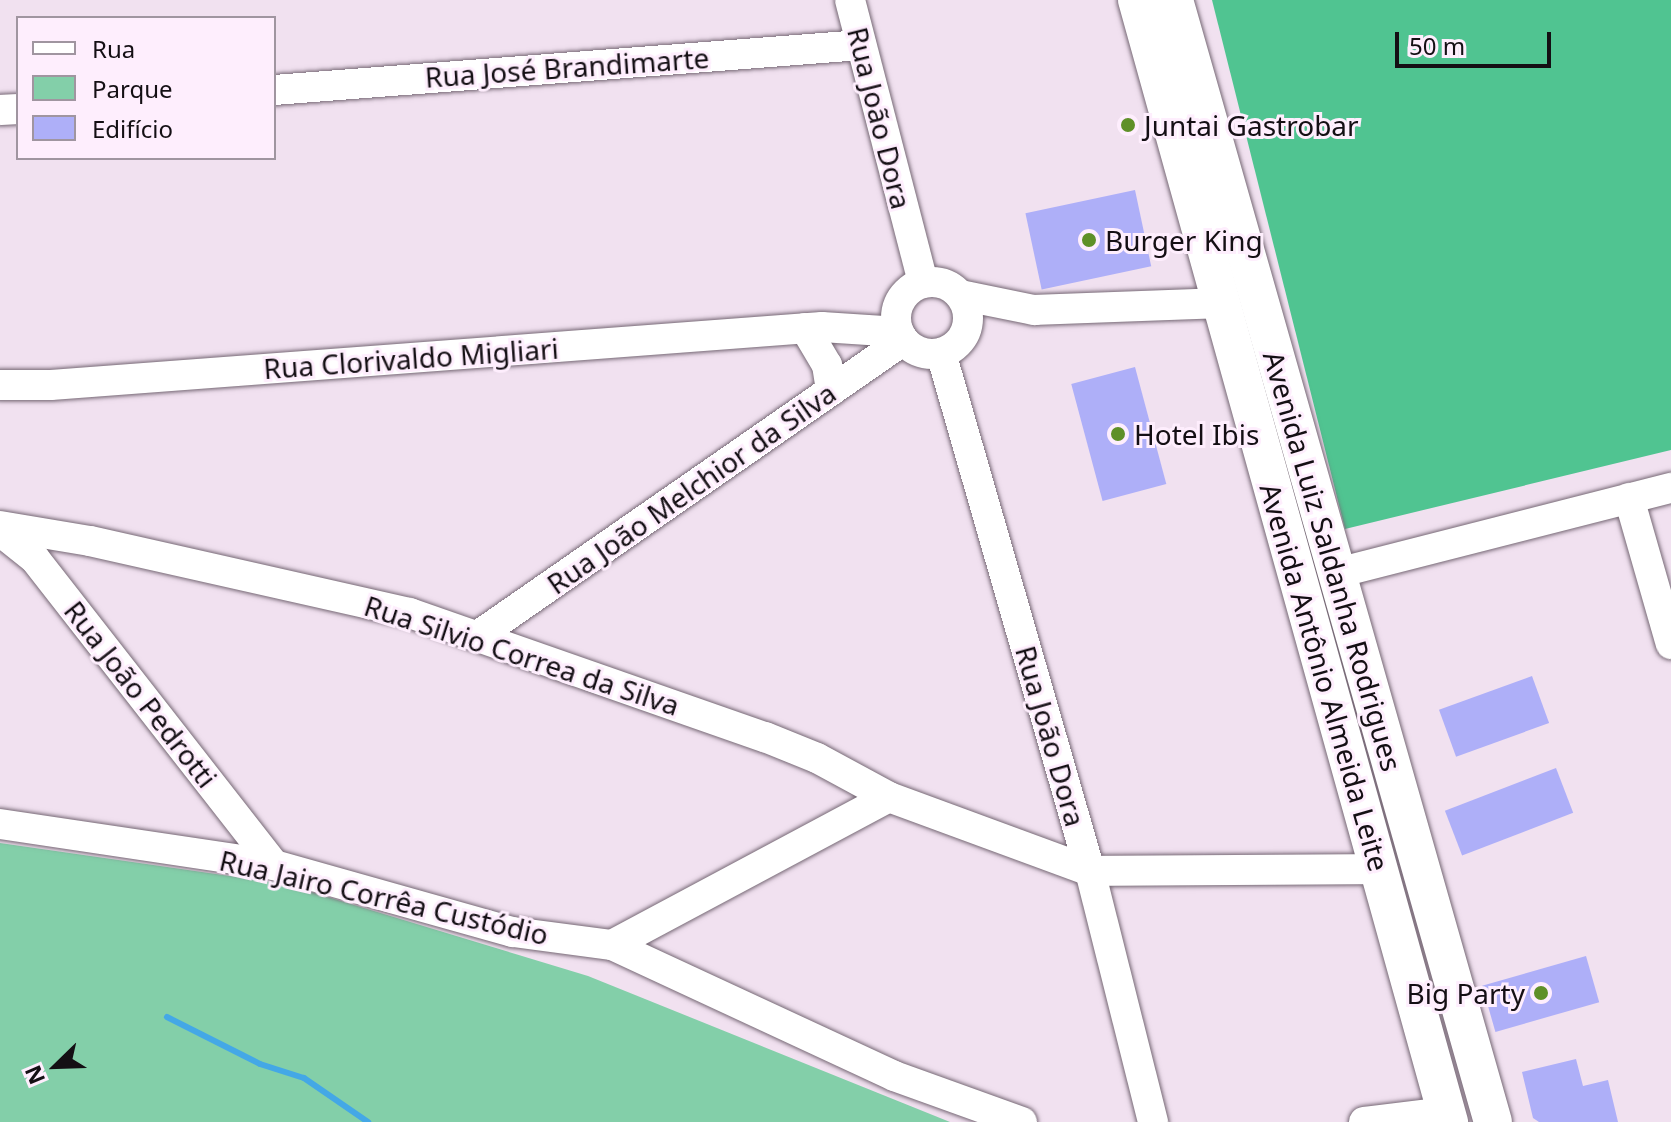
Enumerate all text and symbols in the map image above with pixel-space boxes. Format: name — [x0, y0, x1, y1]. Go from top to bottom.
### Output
legend — [16, 16, 276, 160]
scale bar — [1399, 16, 1555, 66]
street label: Rua João Dora — [841, 24, 919, 212]
text: 50 m — [1409, 29, 1465, 62]
text: Rua — [92, 32, 135, 65]
street label: Rua José Brandimarte — [424, 40, 710, 94]
text: Parque — [92, 72, 173, 105]
place label: Juntai Gastrobar — [1144, 108, 1359, 142]
text: Edifício — [92, 112, 173, 145]
marker: Juntai Gastrobar — [1119, 116, 1137, 134]
place label: Burger King — [1105, 223, 1263, 257]
marker: Burger King — [1080, 231, 1098, 249]
street label: Rua Clorivaldo Migliari — [262, 331, 560, 385]
street label: Avenida Luiz Saldanha Rodrigues — [1257, 347, 1409, 775]
street label: Rua João Melchior da Silva — [540, 375, 842, 601]
place label: Hotel Ibis — [1134, 417, 1259, 451]
marker: Hotel Ibis — [1109, 425, 1127, 443]
street label: Avenida Antônio Almeida Leite — [1253, 479, 1397, 875]
street label: Rua Silvio Correa da Silva — [360, 588, 684, 722]
street label: Rua João Pedrotti — [58, 594, 224, 794]
street label: Rua João Dora — [1009, 642, 1093, 830]
street label: Rua Jairo Corrêa Custódio — [216, 843, 552, 951]
place label: Big Party — [1406, 976, 1525, 1010]
marker: Big Party — [1532, 984, 1550, 1002]
north arrow — [16, 1026, 96, 1106]
text: N — [17, 1061, 51, 1089]

